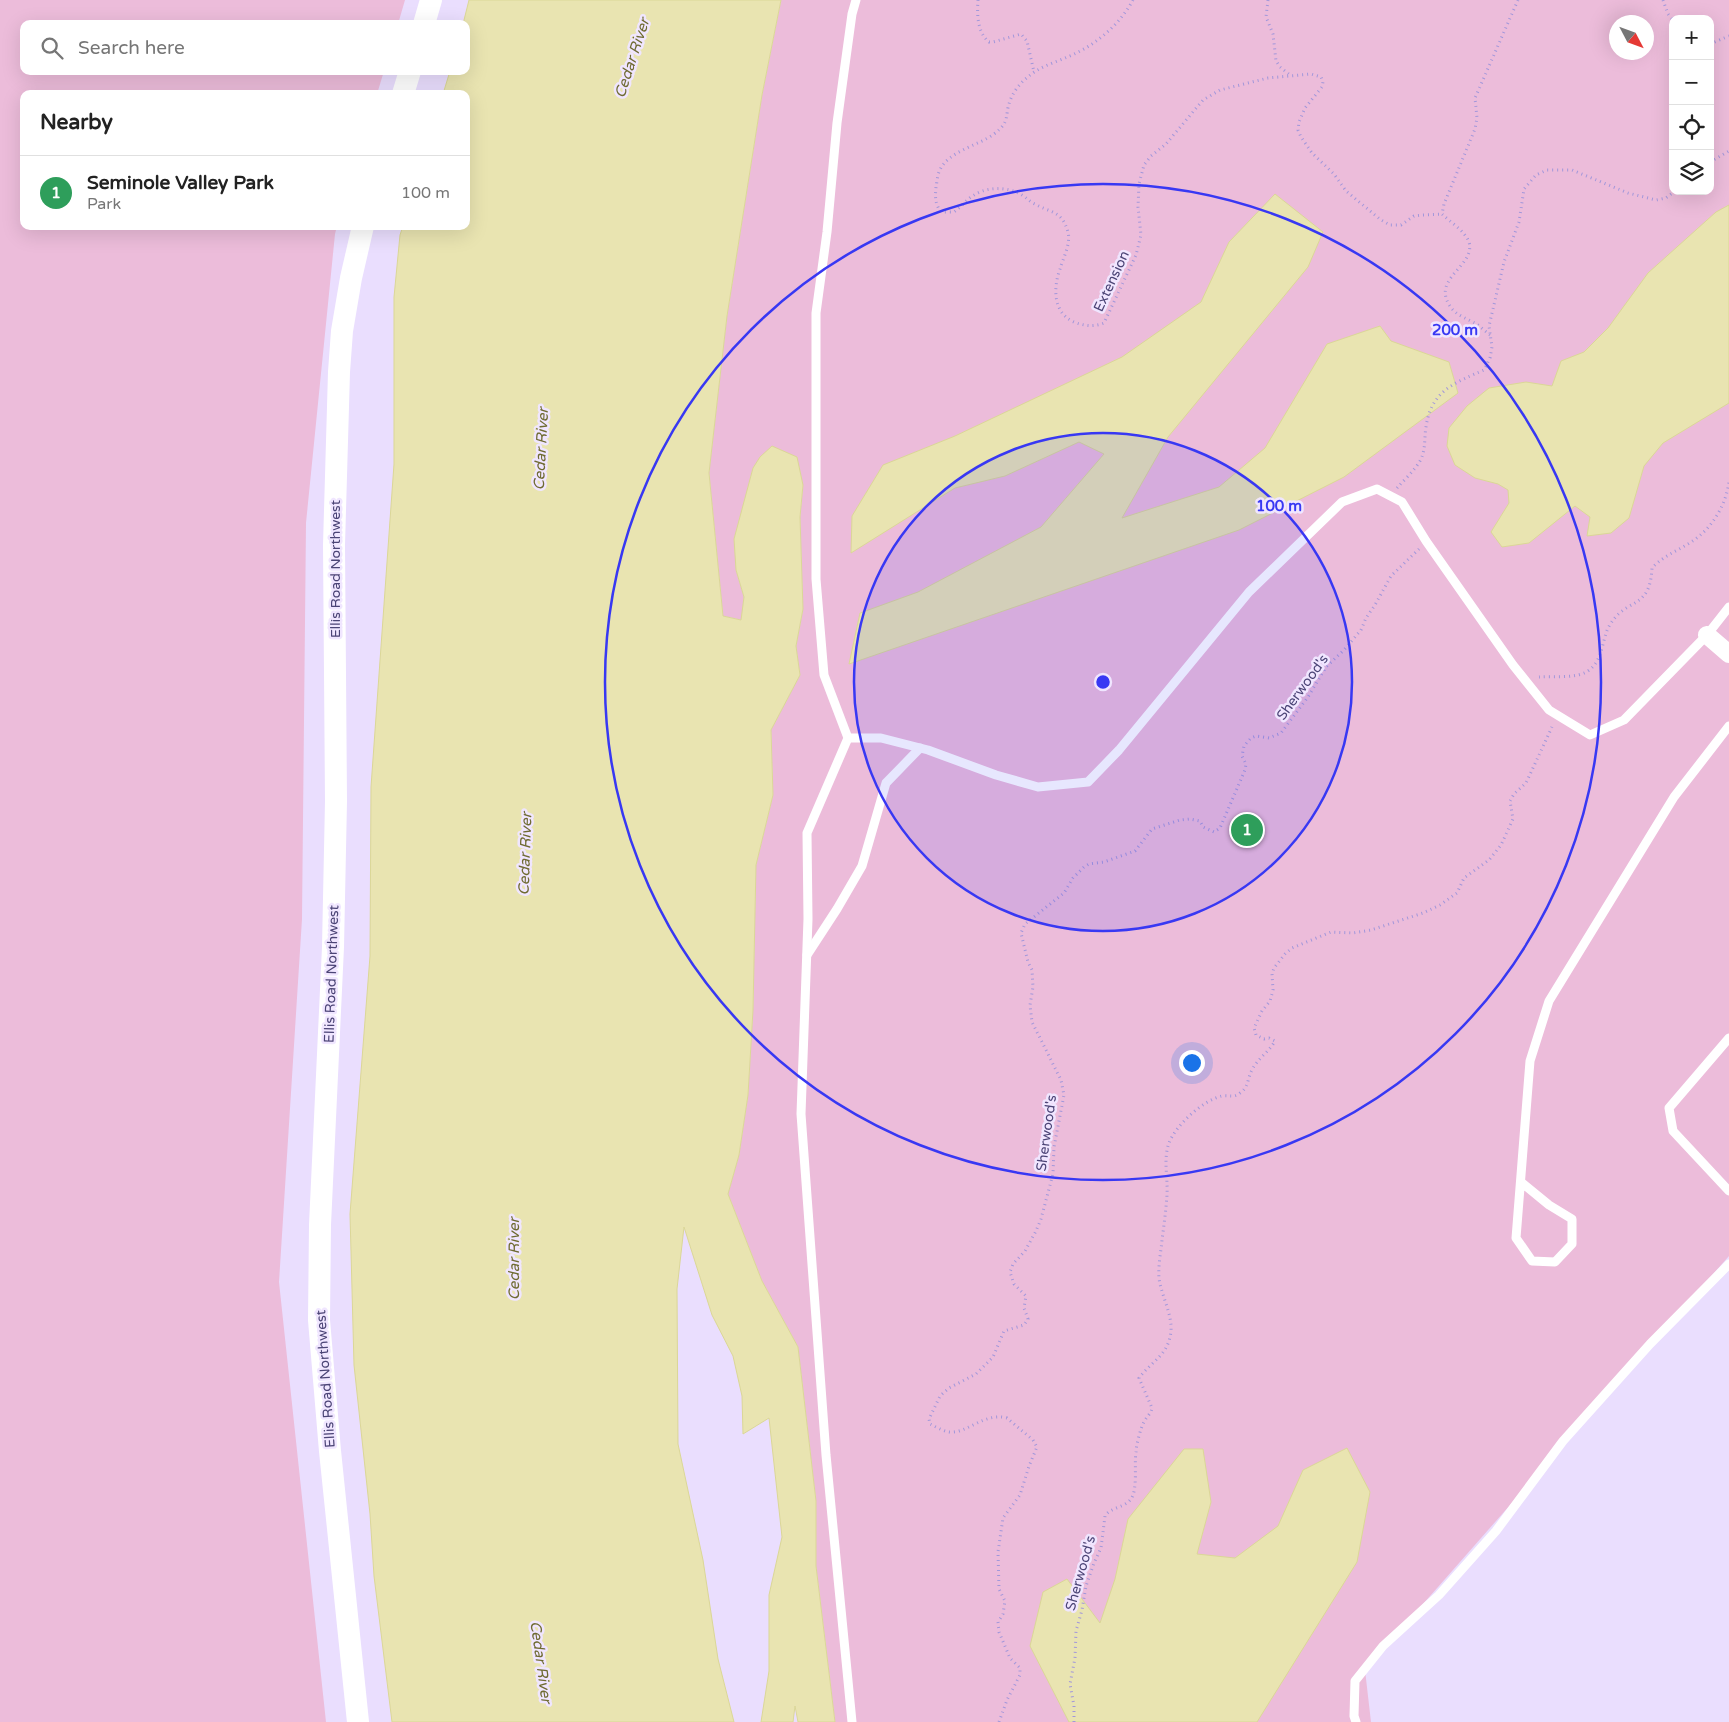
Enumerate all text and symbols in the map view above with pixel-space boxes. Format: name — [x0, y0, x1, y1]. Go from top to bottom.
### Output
water label: Cedar River — [611, 14, 654, 100]
north arrow — [1609, 15, 1654, 60]
map controls — [1669, 15, 1714, 195]
button: + — [1669, 15, 1714, 60]
search box — [20, 20, 470, 75]
icon: search — [38, 34, 66, 62]
text: Search here — [78, 37, 185, 59]
button: − — [1669, 60, 1714, 105]
button: locate — [1669, 105, 1714, 150]
text: Nearby — [40, 110, 113, 135]
button: layers — [1669, 150, 1714, 195]
text: Seminole Valley Park — [87, 172, 274, 194]
text: 1 — [51, 183, 61, 203]
text: 100 m — [401, 183, 450, 203]
text: Park — [87, 194, 121, 214]
street label: Extension — [1090, 248, 1133, 314]
text: 200 m — [1432, 321, 1478, 339]
water label: Cedar River — [530, 405, 552, 491]
text: 100 m — [1256, 497, 1302, 515]
street label: Ellis Road Northwest — [327, 499, 344, 638]
street label: Sherwood's — [1273, 651, 1332, 723]
centre of rings — [1094, 673, 1112, 691]
water label: Cedar River — [515, 810, 536, 896]
pin: 1 — [1231, 811, 1263, 849]
street label: Ellis Road Northwest — [321, 904, 342, 1043]
your location — [1179, 1050, 1205, 1076]
street label: Sherwood's — [1033, 1093, 1060, 1172]
water label: Cedar River — [505, 1215, 523, 1300]
street label: Ellis Road Northwest — [312, 1309, 339, 1448]
street label: Sherwood's — [1062, 1534, 1099, 1612]
water label: Cedar River — [526, 1620, 556, 1706]

